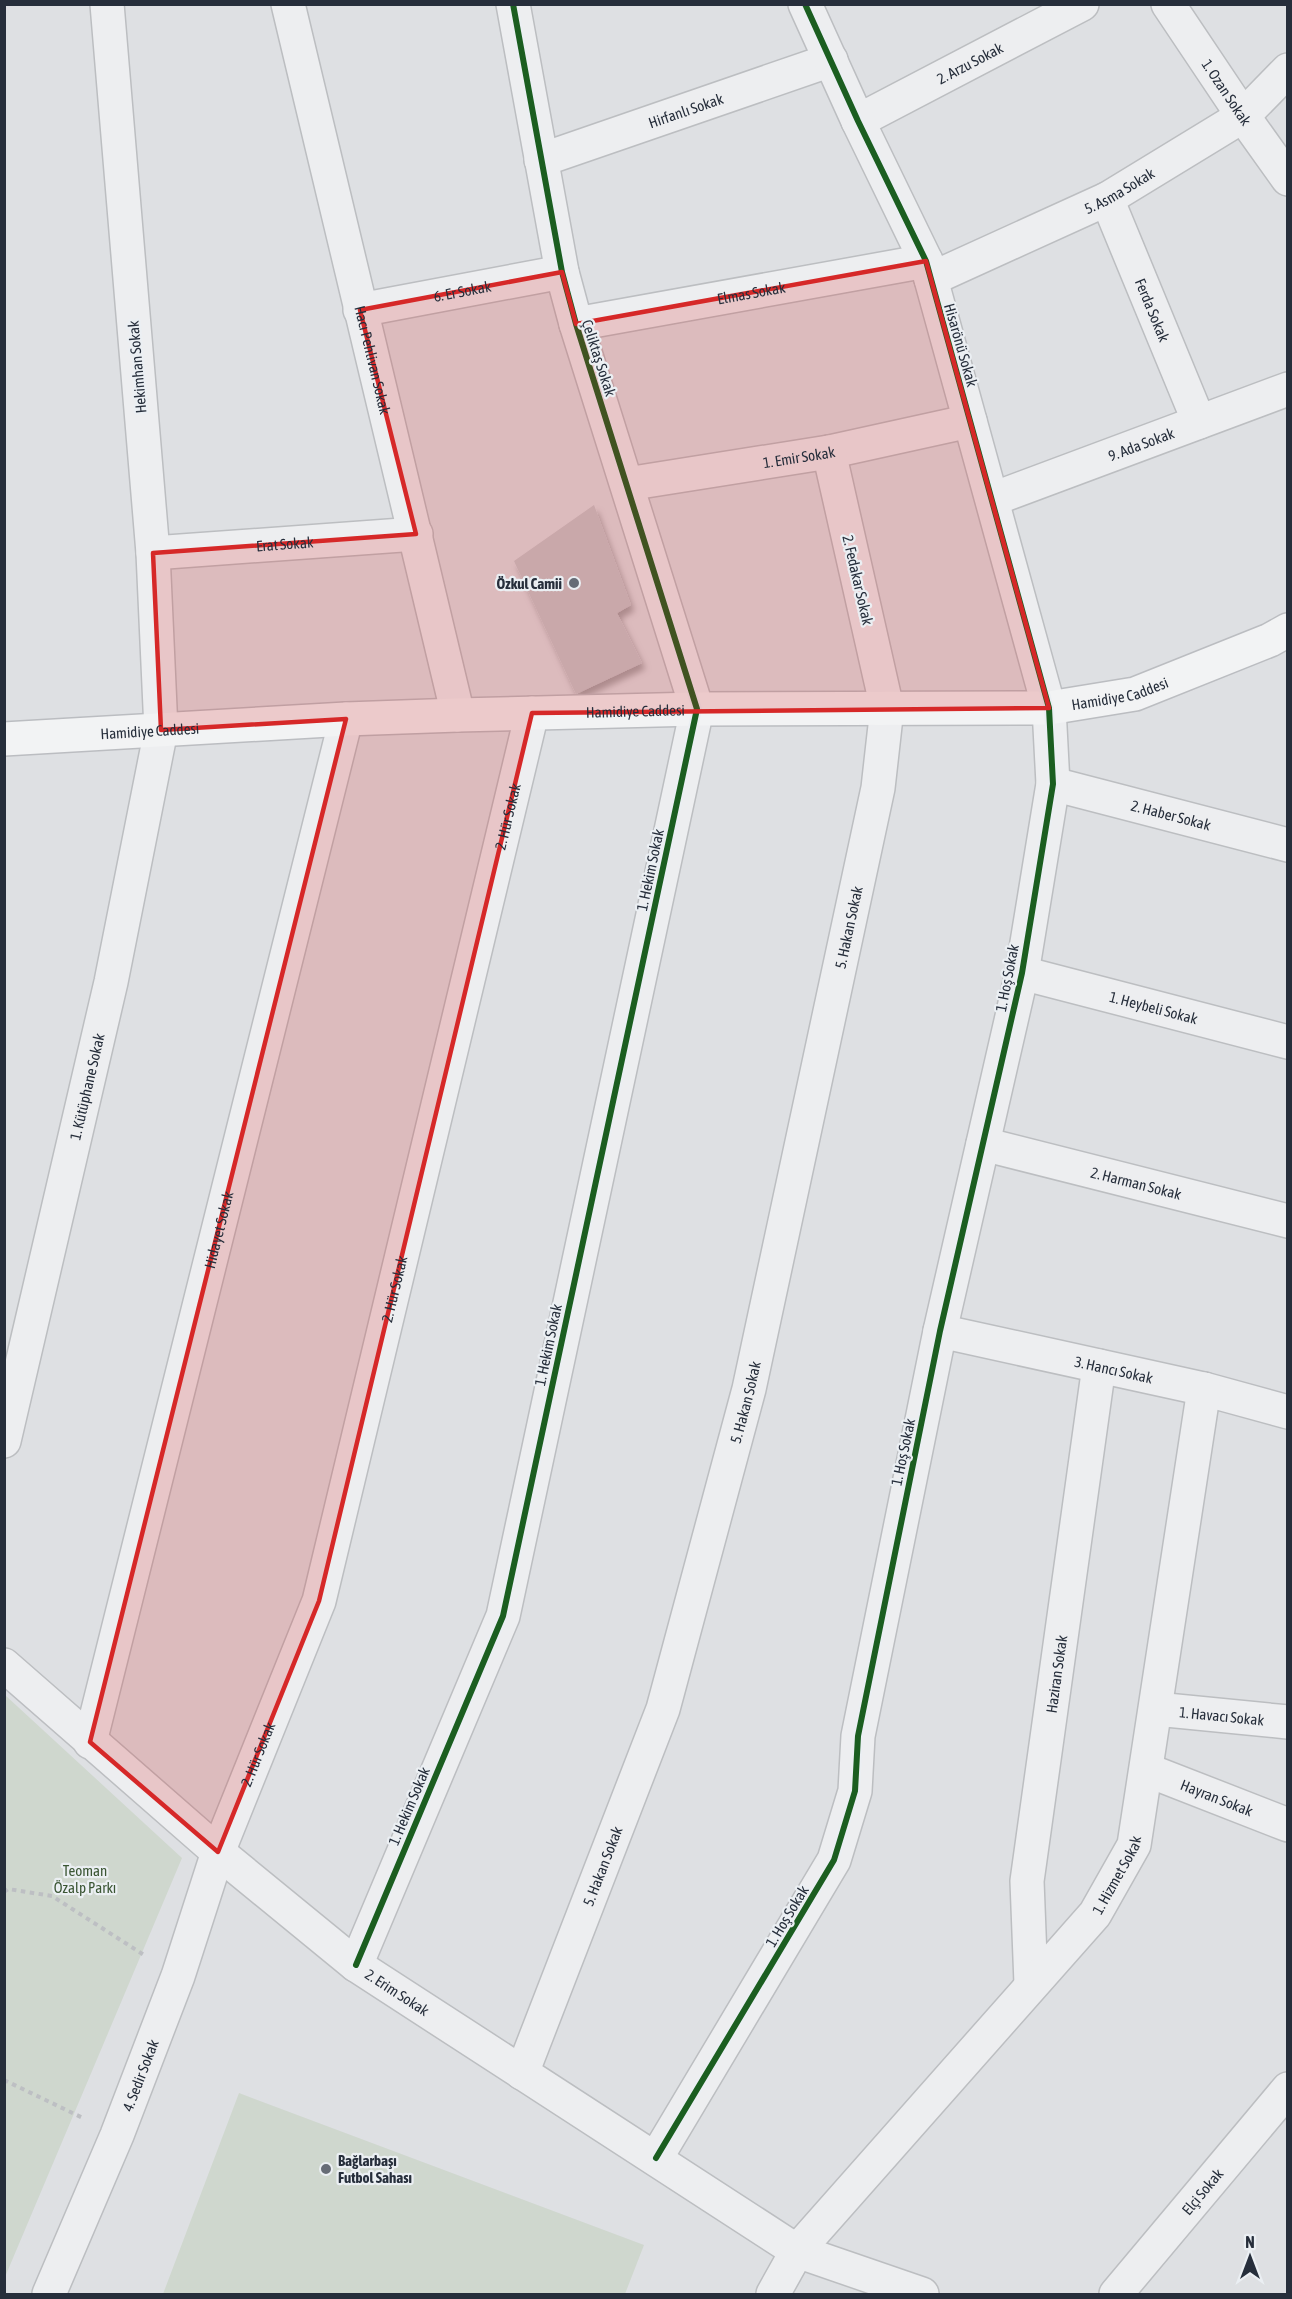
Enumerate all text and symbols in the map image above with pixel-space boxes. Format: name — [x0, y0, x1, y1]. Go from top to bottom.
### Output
street label: 2. Arzu Sokak — [934, 38, 1006, 87]
street label: 1. Ozan Sokak — [1199, 56, 1255, 129]
street label: Hirfanlı Sokak — [646, 89, 726, 131]
street label: 5. Asma Sokak — [1081, 164, 1158, 217]
street label: Ferda Sokak — [1132, 276, 1174, 344]
street label: 6. Er Sokak — [432, 277, 493, 305]
street label: Elmas Sokak — [716, 278, 787, 307]
street label: Hisarönü Sokak — [941, 301, 981, 389]
street label: Hacı Pehlivan Sokak — [352, 304, 394, 417]
street label: Çeliktaş Sokak — [579, 317, 620, 399]
street label: Hekimhan Sokak — [124, 320, 150, 414]
street label: 9. Ada Sokak — [1106, 424, 1177, 464]
street label: 1. Emir Sokak — [762, 442, 837, 471]
street label: Erat Sokak — [255, 533, 314, 554]
street label: 2. Fedakar Sokak — [839, 533, 877, 627]
place label: Özkul Camii — [497, 575, 562, 592]
marker: Özkul Camii — [567, 576, 581, 590]
street label: Hamidiye Caddesi — [1070, 673, 1170, 713]
street label: Hamidiye Caddesi — [586, 701, 685, 720]
street label: Hamidiye Caddesi — [100, 719, 200, 742]
street label: 2. Hür Sokak — [491, 781, 523, 851]
street label: 2. Haber Sokak — [1130, 796, 1213, 833]
street label: 1. Hekim Sokak — [633, 827, 667, 912]
street label: 5. Hakan Sokak — [831, 884, 865, 970]
street label: 1. Hoş Sokak — [992, 942, 1022, 1013]
street label: 1. Heybeli Sokak — [1108, 988, 1200, 1027]
street label: 1. Kütüphane Sokak — [66, 1031, 107, 1141]
street label: 2. Harman Sokak — [1089, 1163, 1184, 1202]
street label: Hidayet Sokak — [200, 1189, 236, 1270]
street label: 2. Hür Sokak — [378, 1254, 410, 1324]
street label: 1. Hekim Sokak — [531, 1302, 565, 1387]
street label: 3. Hancı Sokak — [1073, 1352, 1155, 1386]
street label: 5. Hakan Sokak — [726, 1359, 763, 1445]
street label: 1. Hoş Sokak — [888, 1416, 919, 1487]
street label: Haziran Sokak — [1042, 1634, 1070, 1714]
street label: 1. Havacı Sokak — [1178, 1703, 1265, 1728]
street label: 2. Hür Sokak — [237, 1719, 278, 1789]
street label: 1. Hekim Sokak — [385, 1764, 433, 1848]
street label: Hayran Sokak — [1178, 1776, 1256, 1819]
street label: 5. Hakan Sokak — [579, 1823, 625, 1908]
street label: 1. Hizmet Sokak — [1088, 1834, 1144, 1917]
park label: Teoman Özalp Parkı — [54, 1862, 116, 1896]
street label: 1. Hoş Sokak — [762, 1882, 812, 1950]
street label: 2. Erim Sokak — [362, 1965, 433, 2019]
street label: 4. Sedir Sokak — [118, 2037, 162, 2113]
place label: Bağlarbaşı Futbol Sahası — [338, 2152, 412, 2186]
marker: Bağlarbaşı Futbol Sahası — [319, 2162, 333, 2176]
street label: Elçi Sokak — [1178, 2165, 1227, 2218]
north arrow — [1220, 2227, 1280, 2287]
text: N — [1245, 2233, 1255, 2251]

